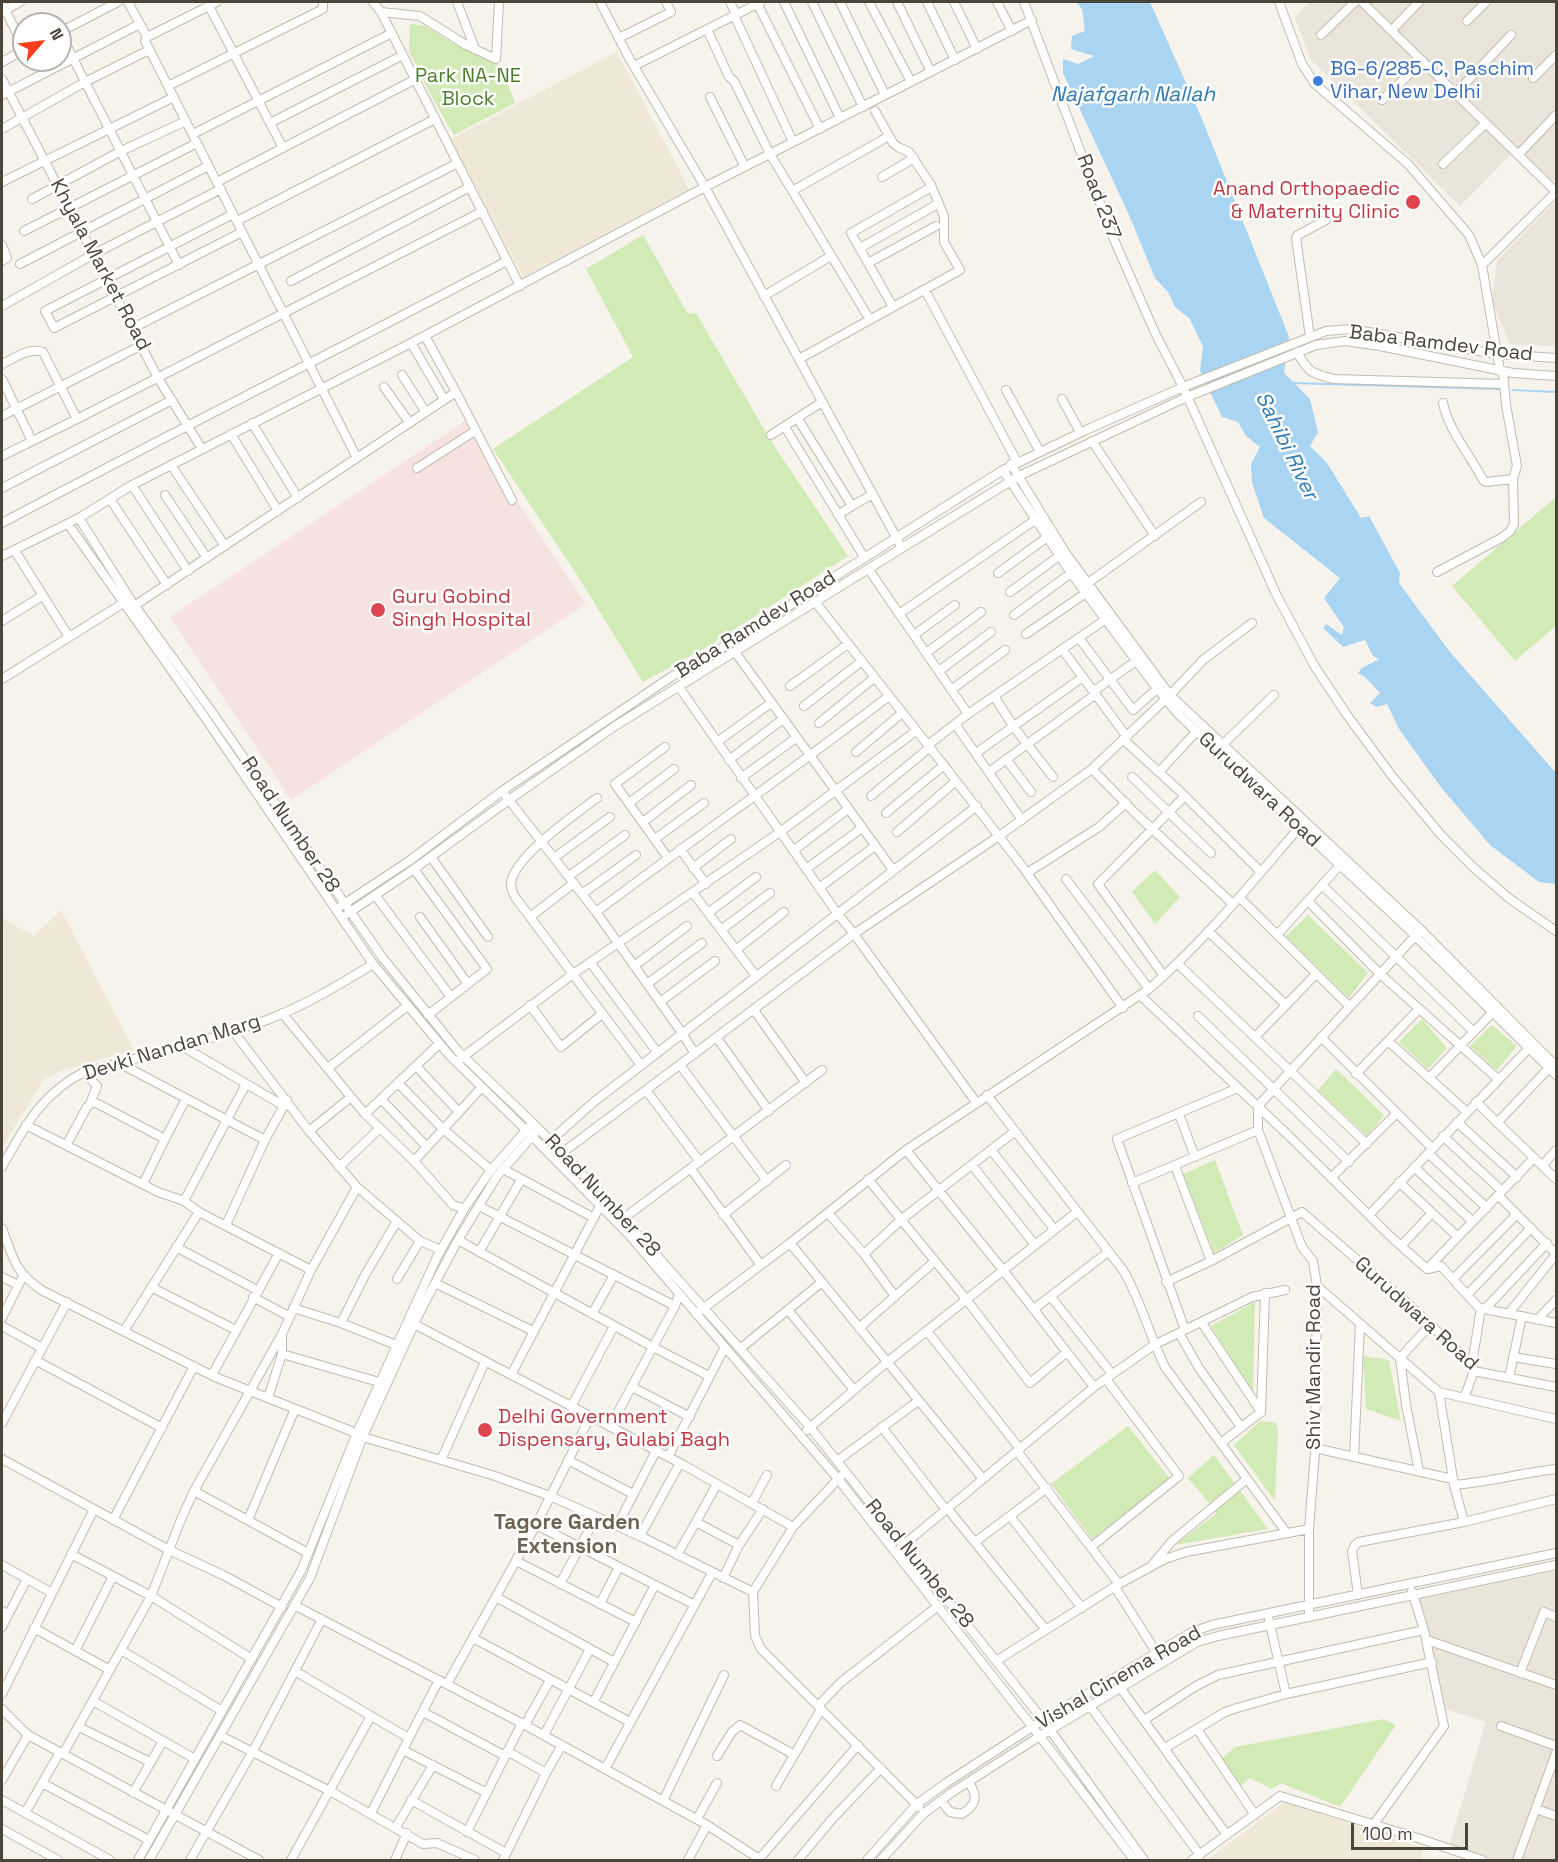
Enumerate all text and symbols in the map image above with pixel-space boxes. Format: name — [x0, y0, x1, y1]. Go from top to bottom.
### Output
north arrow — [12, 12, 72, 72]
text: N — [45, 25, 68, 44]
place label: BG-6/285-C, Paschim Vihar, New Delhi — [1330, 58, 1534, 105]
park label: Park NA-NE Block — [415, 65, 521, 112]
marker: BG-6/285-C, Paschim Vihar, New Delhi — [1311, 74, 1325, 88]
water label: Najafgarh Nallah — [1051, 82, 1215, 108]
street label: Road 237 — [1071, 151, 1125, 243]
street label: Khyala Market Road — [45, 175, 155, 355]
place label: Anand Orthopaedic & Maternity Clinic — [1213, 178, 1400, 225]
marker: Anand Orthopaedic & Maternity Clinic — [1404, 193, 1422, 211]
street label: Baba Ramdev Road — [1348, 321, 1534, 367]
water label: Sahibi River — [1249, 388, 1323, 504]
street label: Baba Ramdev Road — [671, 566, 841, 684]
place label: Guru Gobind Singh Hospital — [392, 586, 531, 633]
marker: Guru Gobind Singh Hospital — [369, 601, 387, 619]
street label: Gurudwara Road — [1193, 727, 1325, 853]
street label: Road Number 28 — [236, 752, 344, 898]
street label: Devki Nandan Marg — [81, 1010, 263, 1086]
street label: Road Number 28 — [539, 1130, 665, 1262]
street label: Gurudwara Road — [1349, 1252, 1483, 1376]
street label: Shiv Mandir Road — [1303, 1284, 1327, 1450]
place label: Delhi Government Dispensary, Gulabi Bagh — [498, 1406, 730, 1453]
marker: Delhi Government Dispensary, Gulabi Bagh — [476, 1421, 494, 1439]
street label: Road Number 28 — [860, 1495, 978, 1633]
district label: Tagore Garden Extension — [494, 1510, 640, 1560]
street label: Vishal Cinema Road — [1032, 1621, 1206, 1735]
scale bar — [1354, 1811, 1471, 1849]
text: 100 m — [1362, 1822, 1413, 1845]

